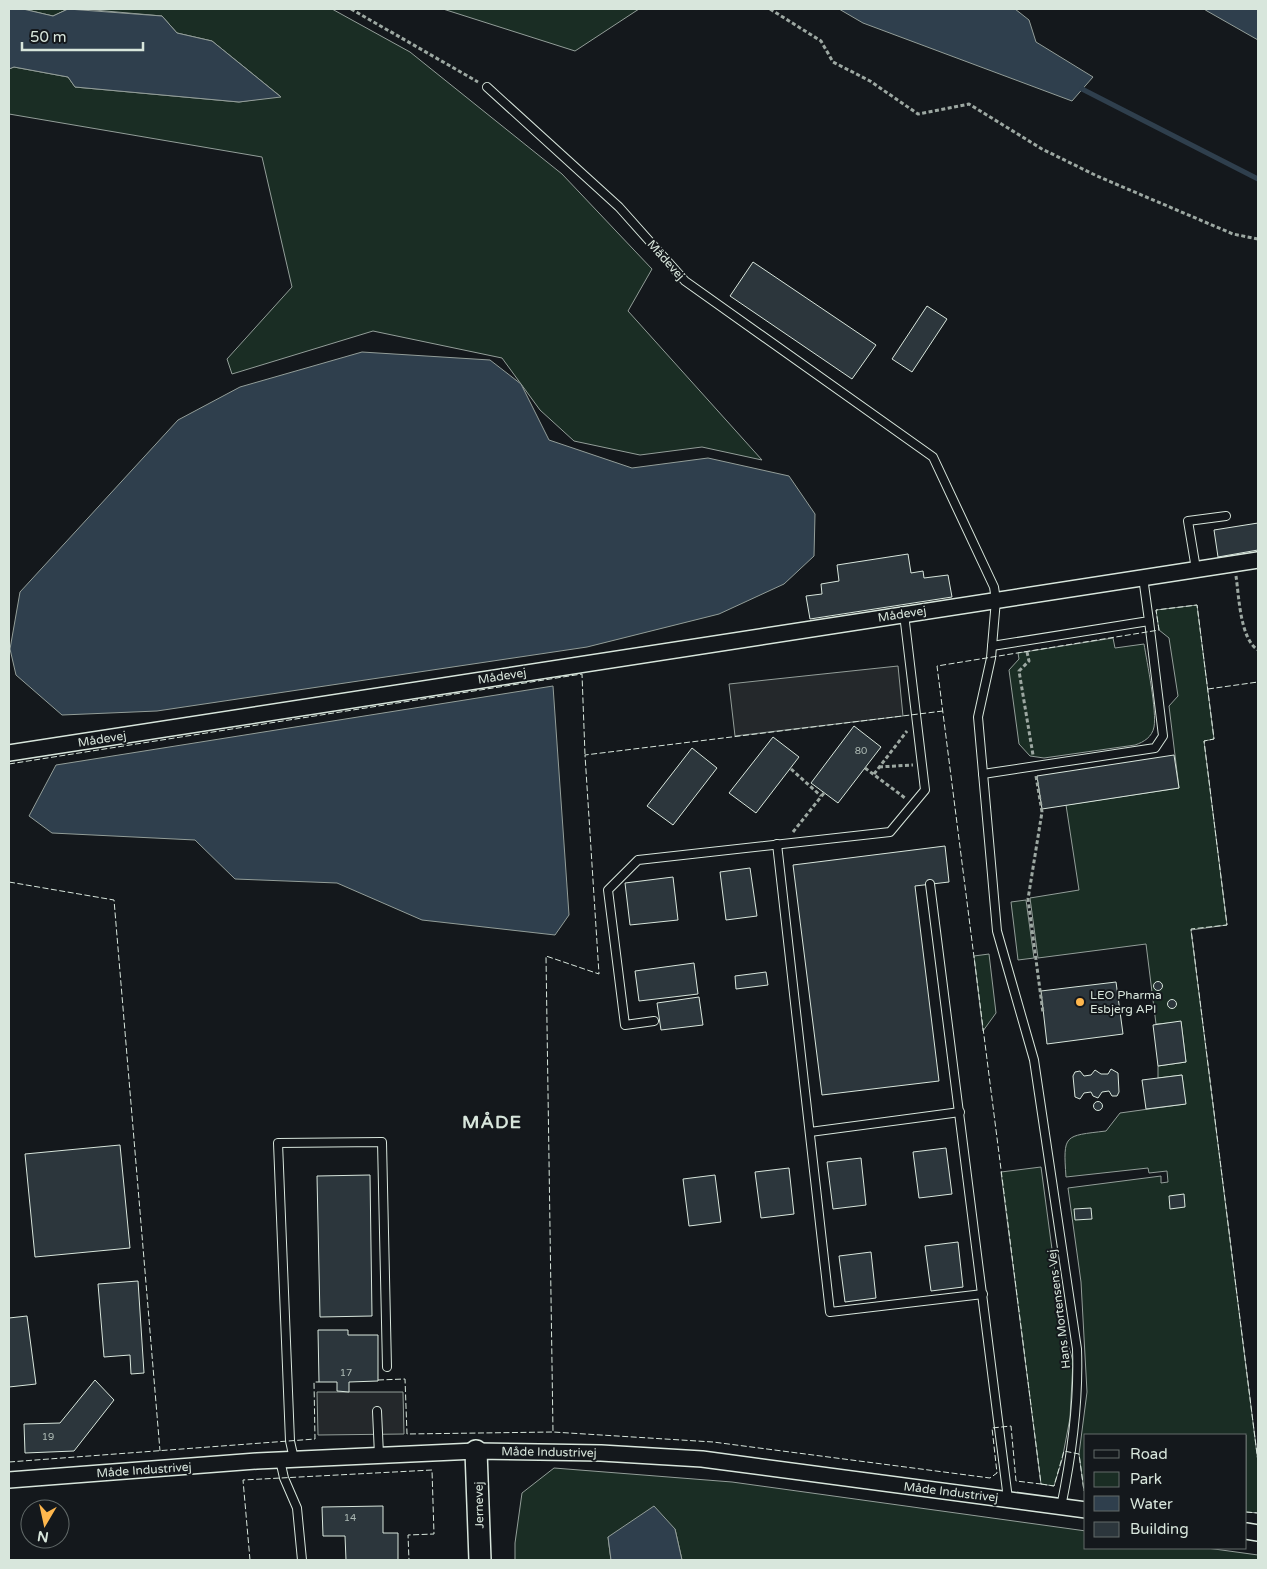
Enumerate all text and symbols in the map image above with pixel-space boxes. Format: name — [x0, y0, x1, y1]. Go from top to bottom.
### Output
scale bar — [22, 20, 144, 52]
text: 50 m — [30, 28, 67, 46]
street label: Mådevej — [644, 237, 688, 283]
street label: Mådevej — [877, 603, 927, 625]
street label: Mådevej — [477, 665, 527, 687]
street label: Mådevej — [77, 728, 127, 750]
house number: 80 — [855, 745, 867, 757]
place label: LEO Pharma Esbjerg API — [1090, 988, 1162, 1016]
marker: LEO Pharma Esbjerg API — [1074, 996, 1086, 1008]
district label: MÅDE — [462, 1111, 522, 1133]
street label: Hans Mortensens Vej — [1045, 1249, 1073, 1369]
house number: 17 — [340, 1367, 352, 1379]
house number: 19 — [42, 1431, 54, 1443]
legend — [1084, 1434, 1247, 1549]
street label: Måde Industrivej — [501, 1444, 597, 1460]
text: Road — [1130, 1445, 1168, 1463]
street label: Måde Industrivej — [96, 1460, 192, 1480]
text: Park — [1130, 1470, 1162, 1488]
street label: Måde Industrivej — [903, 1479, 999, 1505]
street label: Jernevej — [472, 1481, 486, 1529]
text: Water — [1130, 1495, 1173, 1513]
north arrow — [20, 1499, 70, 1549]
house number: 14 — [344, 1512, 356, 1524]
text: Building — [1130, 1520, 1189, 1538]
text: N — [36, 1527, 50, 1546]

